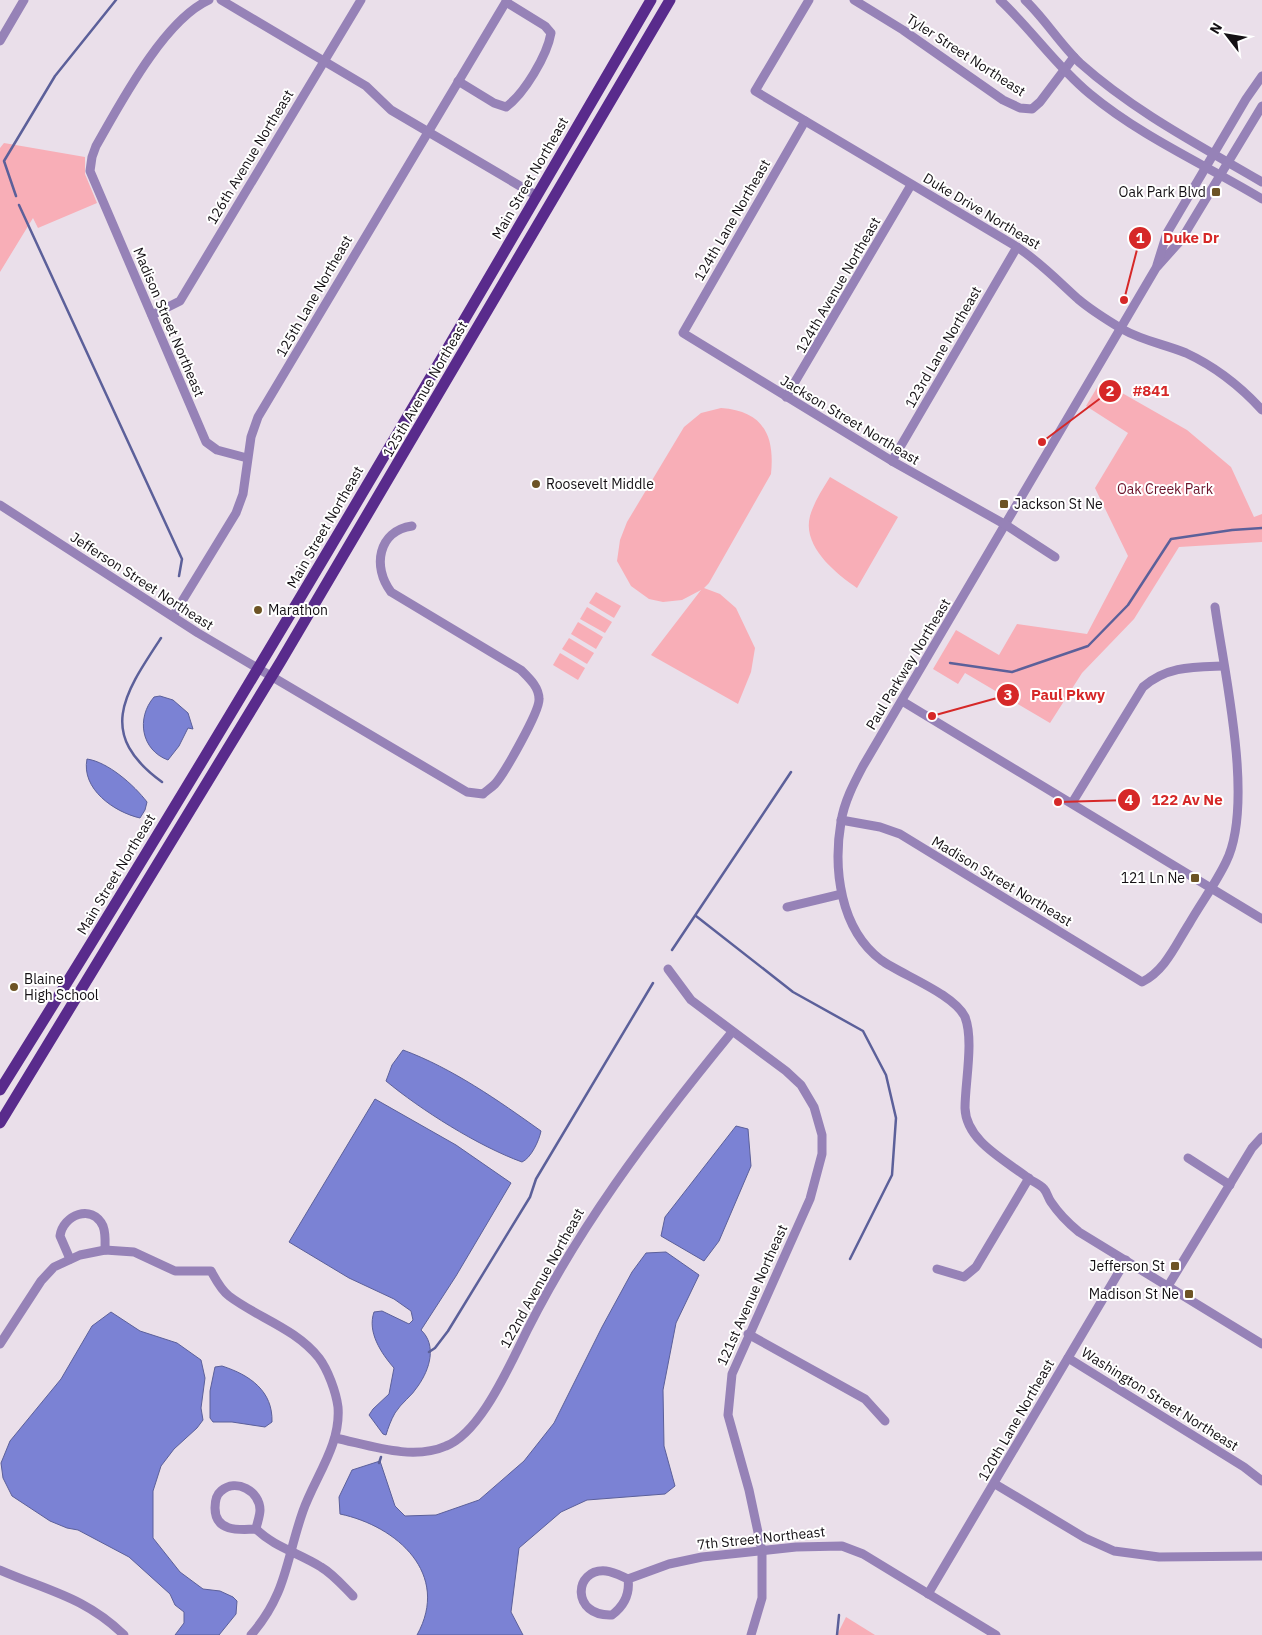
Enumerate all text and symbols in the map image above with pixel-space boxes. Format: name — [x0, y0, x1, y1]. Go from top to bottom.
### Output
street label: Tyler Street Northeast — [903, 10, 1029, 100]
north arrow — [1202, 10, 1252, 60]
text: N — [1206, 19, 1226, 37]
street label: 126th Avenue Northeast — [203, 86, 297, 228]
street label: Main Street Northeast — [488, 114, 572, 242]
street label: 124th Lane Northeast — [690, 156, 774, 284]
street label: Duke Drive Northeast — [920, 169, 1044, 253]
place label: Oak Park Blvd — [1119, 183, 1206, 201]
marker: Oak Park Blvd — [1210, 186, 1222, 198]
street label: 124th Avenue Northeast — [792, 214, 884, 356]
callout: Duke Dr — [1128, 223, 1229, 253]
text: 1 — [1135, 228, 1145, 247]
text: Duke Dr — [1163, 228, 1219, 247]
street label: 125th Lane Northeast — [272, 232, 356, 360]
street label: Madison Street Northeast — [129, 245, 209, 400]
street label: 123rd Lane Northeast — [901, 283, 985, 411]
street label: 125th Avenue Northeast — [379, 318, 471, 460]
street label: Jackson Street Northeast — [777, 371, 923, 469]
callout: #841 — [1098, 376, 1179, 406]
text: 2 — [1105, 381, 1115, 400]
text: #841 — [1133, 381, 1169, 400]
street label: Main Street Northeast — [283, 463, 367, 591]
place label: Roosevelt Middle — [546, 475, 654, 493]
marker: Roosevelt Middle — [530, 478, 542, 490]
park label: Oak Creek Park — [1117, 480, 1214, 498]
place label: Jackson St Ne — [1014, 495, 1103, 513]
marker: Jackson St Ne — [998, 498, 1010, 510]
street label: Jefferson Street Northeast — [67, 528, 217, 634]
street label: Paul Parkway Northeast — [862, 595, 954, 733]
place label: Marathon — [268, 601, 328, 619]
marker: Marathon — [252, 604, 264, 616]
callout: Paul Pkwy — [996, 680, 1115, 710]
text: 3 — [1003, 685, 1013, 704]
text: Paul Pkwy — [1031, 685, 1105, 704]
callout: 122 Av Ne — [1116, 785, 1232, 815]
text: 4 — [1124, 790, 1134, 809]
text: 122 Av Ne — [1151, 790, 1223, 809]
street label: Main Street Northeast — [73, 810, 159, 938]
street label: Madison Street Northeast — [928, 832, 1076, 930]
place label: 121 Ln Ne — [1121, 869, 1185, 887]
marker: 121 Ln Ne — [1189, 872, 1201, 884]
place label: Blaine High School — [24, 970, 99, 1004]
marker: Blaine High School — [8, 981, 20, 993]
street label: 122nd Avenue Northeast — [496, 1205, 588, 1351]
street label: 121st Avenue Northeast — [713, 1221, 791, 1368]
place label: Jefferson St — [1089, 1257, 1165, 1275]
marker: Jefferson St — [1169, 1260, 1181, 1272]
place label: Madison St Ne — [1089, 1285, 1179, 1303]
marker: Madison St Ne — [1183, 1288, 1195, 1300]
street label: Washington Street Northeast — [1078, 1343, 1242, 1455]
street label: 120th Lane Northeast — [974, 1356, 1058, 1484]
street label: 7th Street Northeast — [696, 1522, 826, 1554]

